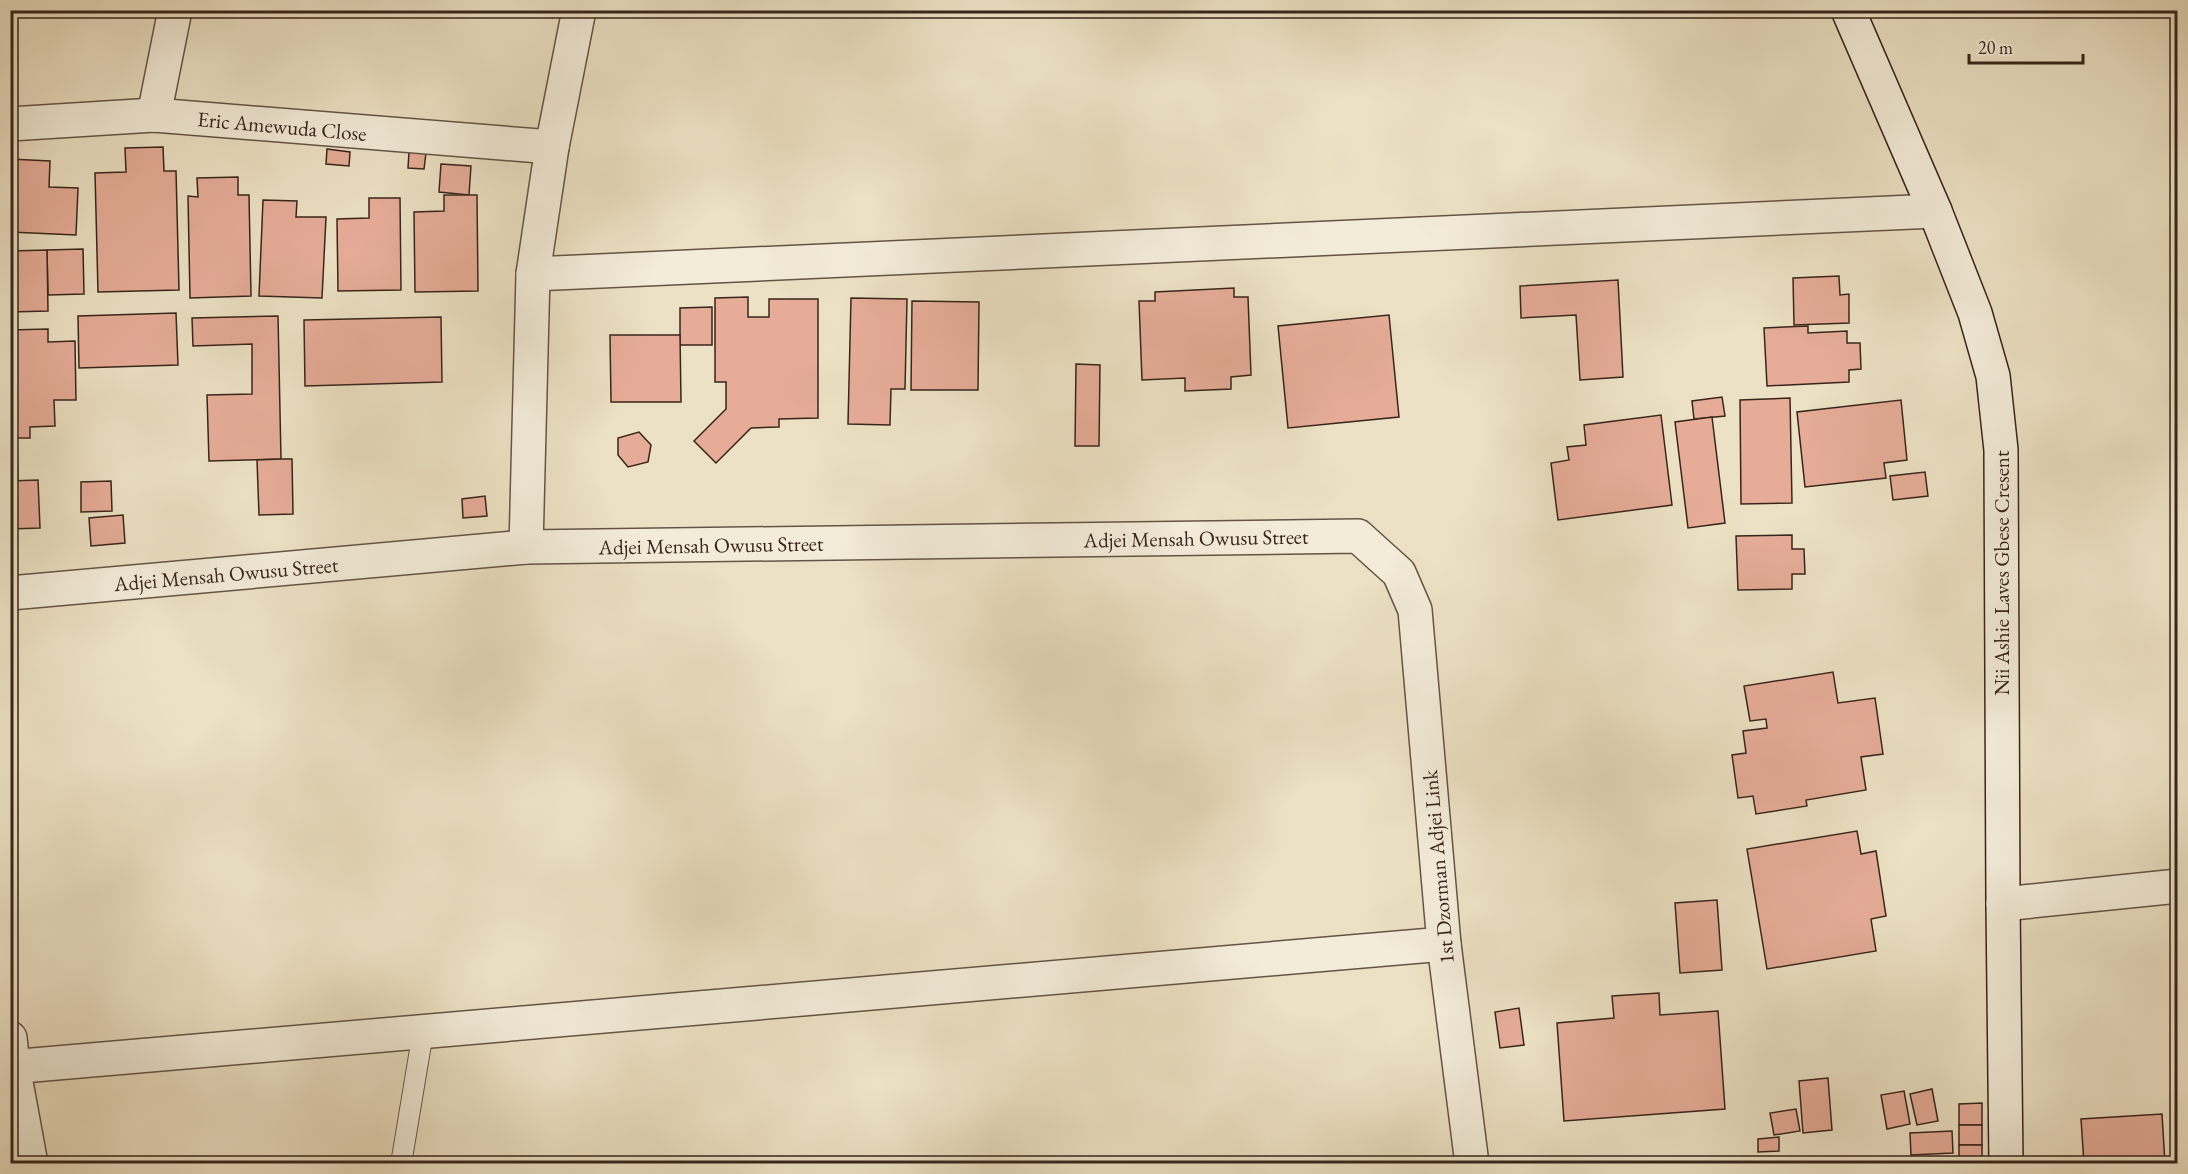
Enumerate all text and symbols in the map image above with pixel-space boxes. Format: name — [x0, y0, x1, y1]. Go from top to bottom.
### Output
scale bar — [1969, 27, 2083, 65]
text: 20 m — [1978, 36, 2013, 59]
street label: Eric Amewuda Close — [196, 105, 368, 147]
street label: Nii Ashie Laves Gbese Cresent — [1988, 450, 2015, 696]
street label: Adjei Mensah Owusu Street — [1082, 523, 1309, 553]
street label: Adjei Mensah Owusu Street — [597, 530, 824, 560]
street label: Adjei Mensah Owusu Street — [112, 551, 340, 597]
street label: 1st Dzorman Adjei Link — [1416, 768, 1460, 965]

